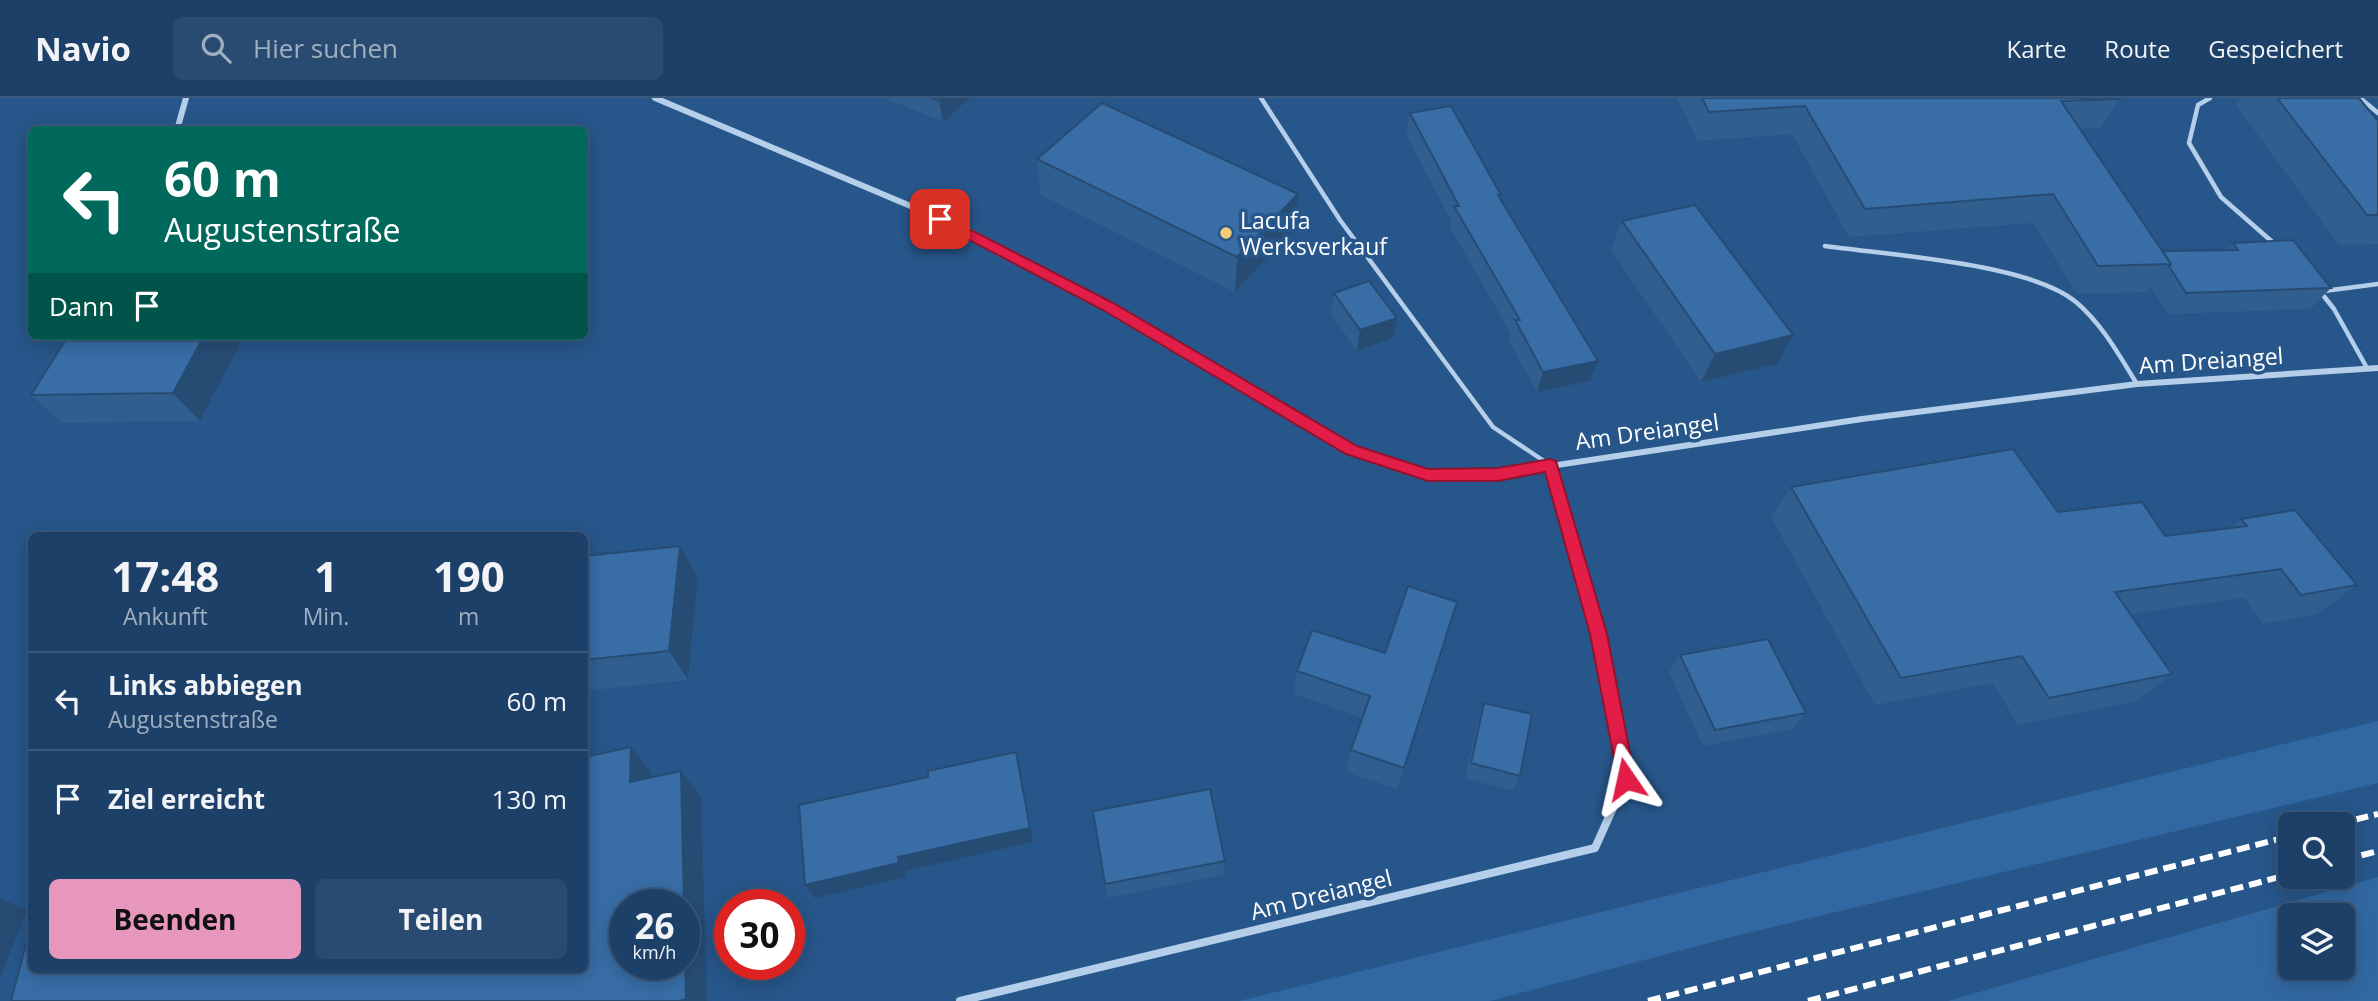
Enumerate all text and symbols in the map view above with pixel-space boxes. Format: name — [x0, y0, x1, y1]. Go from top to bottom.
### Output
search box — [173, 17, 663, 80]
text: Navio — [35, 26, 131, 71]
icon: search — [197, 29, 235, 67]
text: Hier suchen — [253, 30, 398, 66]
text: Karte — [2006, 32, 2066, 65]
text: Route — [2104, 32, 2170, 65]
text: Gespeichert — [2208, 32, 2343, 65]
text: 60 m — [164, 145, 281, 211]
icon: left — [49, 154, 140, 245]
pin — [910, 189, 970, 249]
icon: arrive — [921, 200, 959, 238]
place label: Lacufa Werksverkauf — [1240, 204, 1388, 262]
text: Augustenstraße — [164, 208, 401, 251]
marker: Lacufa Werksverkauf — [1218, 225, 1234, 241]
icon: arrive — [128, 287, 166, 325]
text: Dann — [49, 288, 114, 324]
street label: Am Dreiangel — [2138, 339, 2284, 381]
street label: Am Dreiangel — [1573, 405, 1721, 457]
text: 17:48 — [111, 547, 219, 604]
text: 1 — [314, 547, 338, 604]
text: 190 — [433, 547, 505, 604]
text: Ankunft — [123, 600, 208, 632]
text: Min. — [303, 600, 349, 632]
text: m — [458, 600, 479, 632]
text: Links abbiegen — [108, 667, 303, 703]
icon: left — [49, 682, 87, 720]
text: 60 m — [506, 683, 567, 719]
text: Augustenstraße — [108, 703, 278, 735]
position arrow — [1589, 742, 1663, 816]
icon: arrive — [49, 780, 87, 818]
text: Ziel erreicht — [108, 781, 265, 817]
text: 130 m — [492, 781, 567, 817]
map controls — [2278, 812, 2355, 980]
button: search — [2278, 812, 2355, 889]
street label: Am Dreiangel — [1247, 861, 1395, 927]
button: Beenden — [49, 879, 301, 959]
button: Teilen — [315, 879, 567, 959]
speed limit sign: 30 — [714, 889, 805, 980]
text: 26 — [634, 902, 675, 949]
button: layers — [2278, 903, 2355, 980]
text: km/h — [633, 940, 676, 964]

